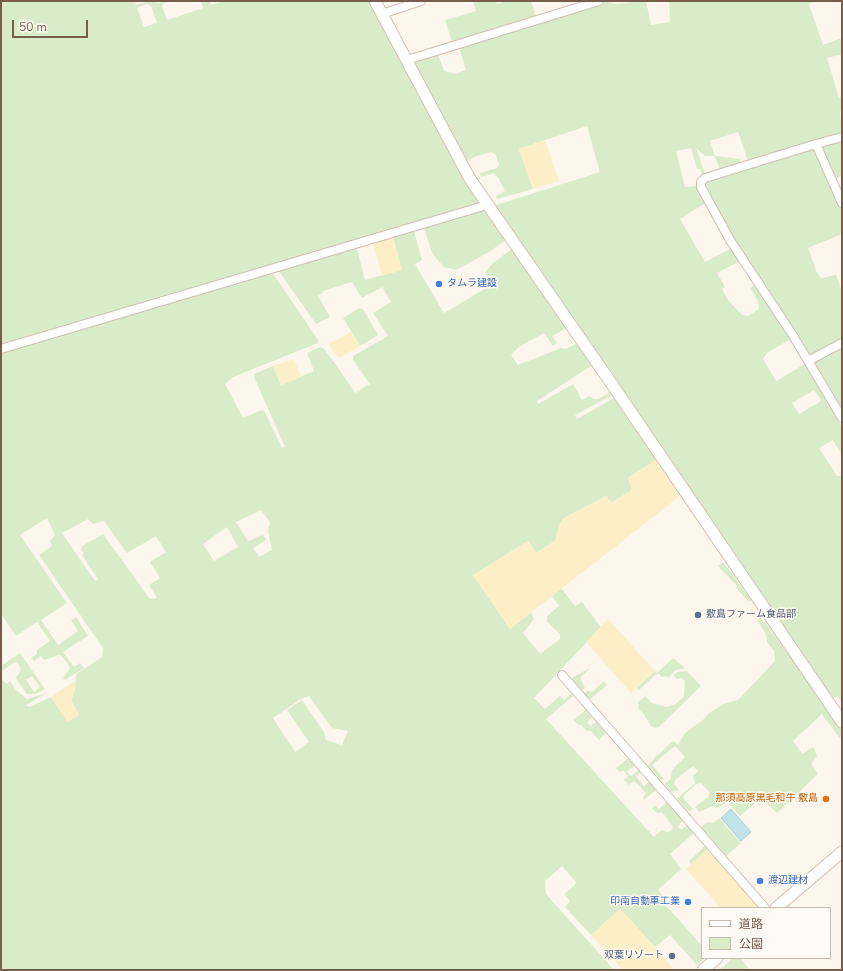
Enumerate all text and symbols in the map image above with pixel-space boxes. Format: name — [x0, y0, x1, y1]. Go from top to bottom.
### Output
scale bar — [14, 12, 90, 38]
text: 50 m — [19, 19, 47, 35]
place label: タムラ建設 — [447, 278, 497, 290]
marker: タムラ建設 — [434, 279, 444, 289]
place label: 敷島ファーム食品部 — [706, 609, 796, 621]
marker: 敷島ファーム食品部 — [693, 610, 703, 620]
place label: 那須高原黒毛和牛 敷島 — [715, 793, 818, 805]
marker: 那須高原黒毛和牛 敷島 — [821, 794, 831, 804]
place label: 渡辺建材 — [768, 875, 808, 887]
marker: 渡辺建材 — [755, 876, 765, 886]
place label: 印南自動車工業 — [610, 896, 680, 908]
marker: 印南自動車工業 — [683, 897, 693, 907]
legend — [701, 907, 831, 959]
text: 道路 — [739, 916, 763, 932]
text: 公園 — [739, 936, 763, 952]
place label: 双葉リゾート — [604, 950, 664, 962]
marker: 双葉リゾート — [667, 951, 677, 961]

